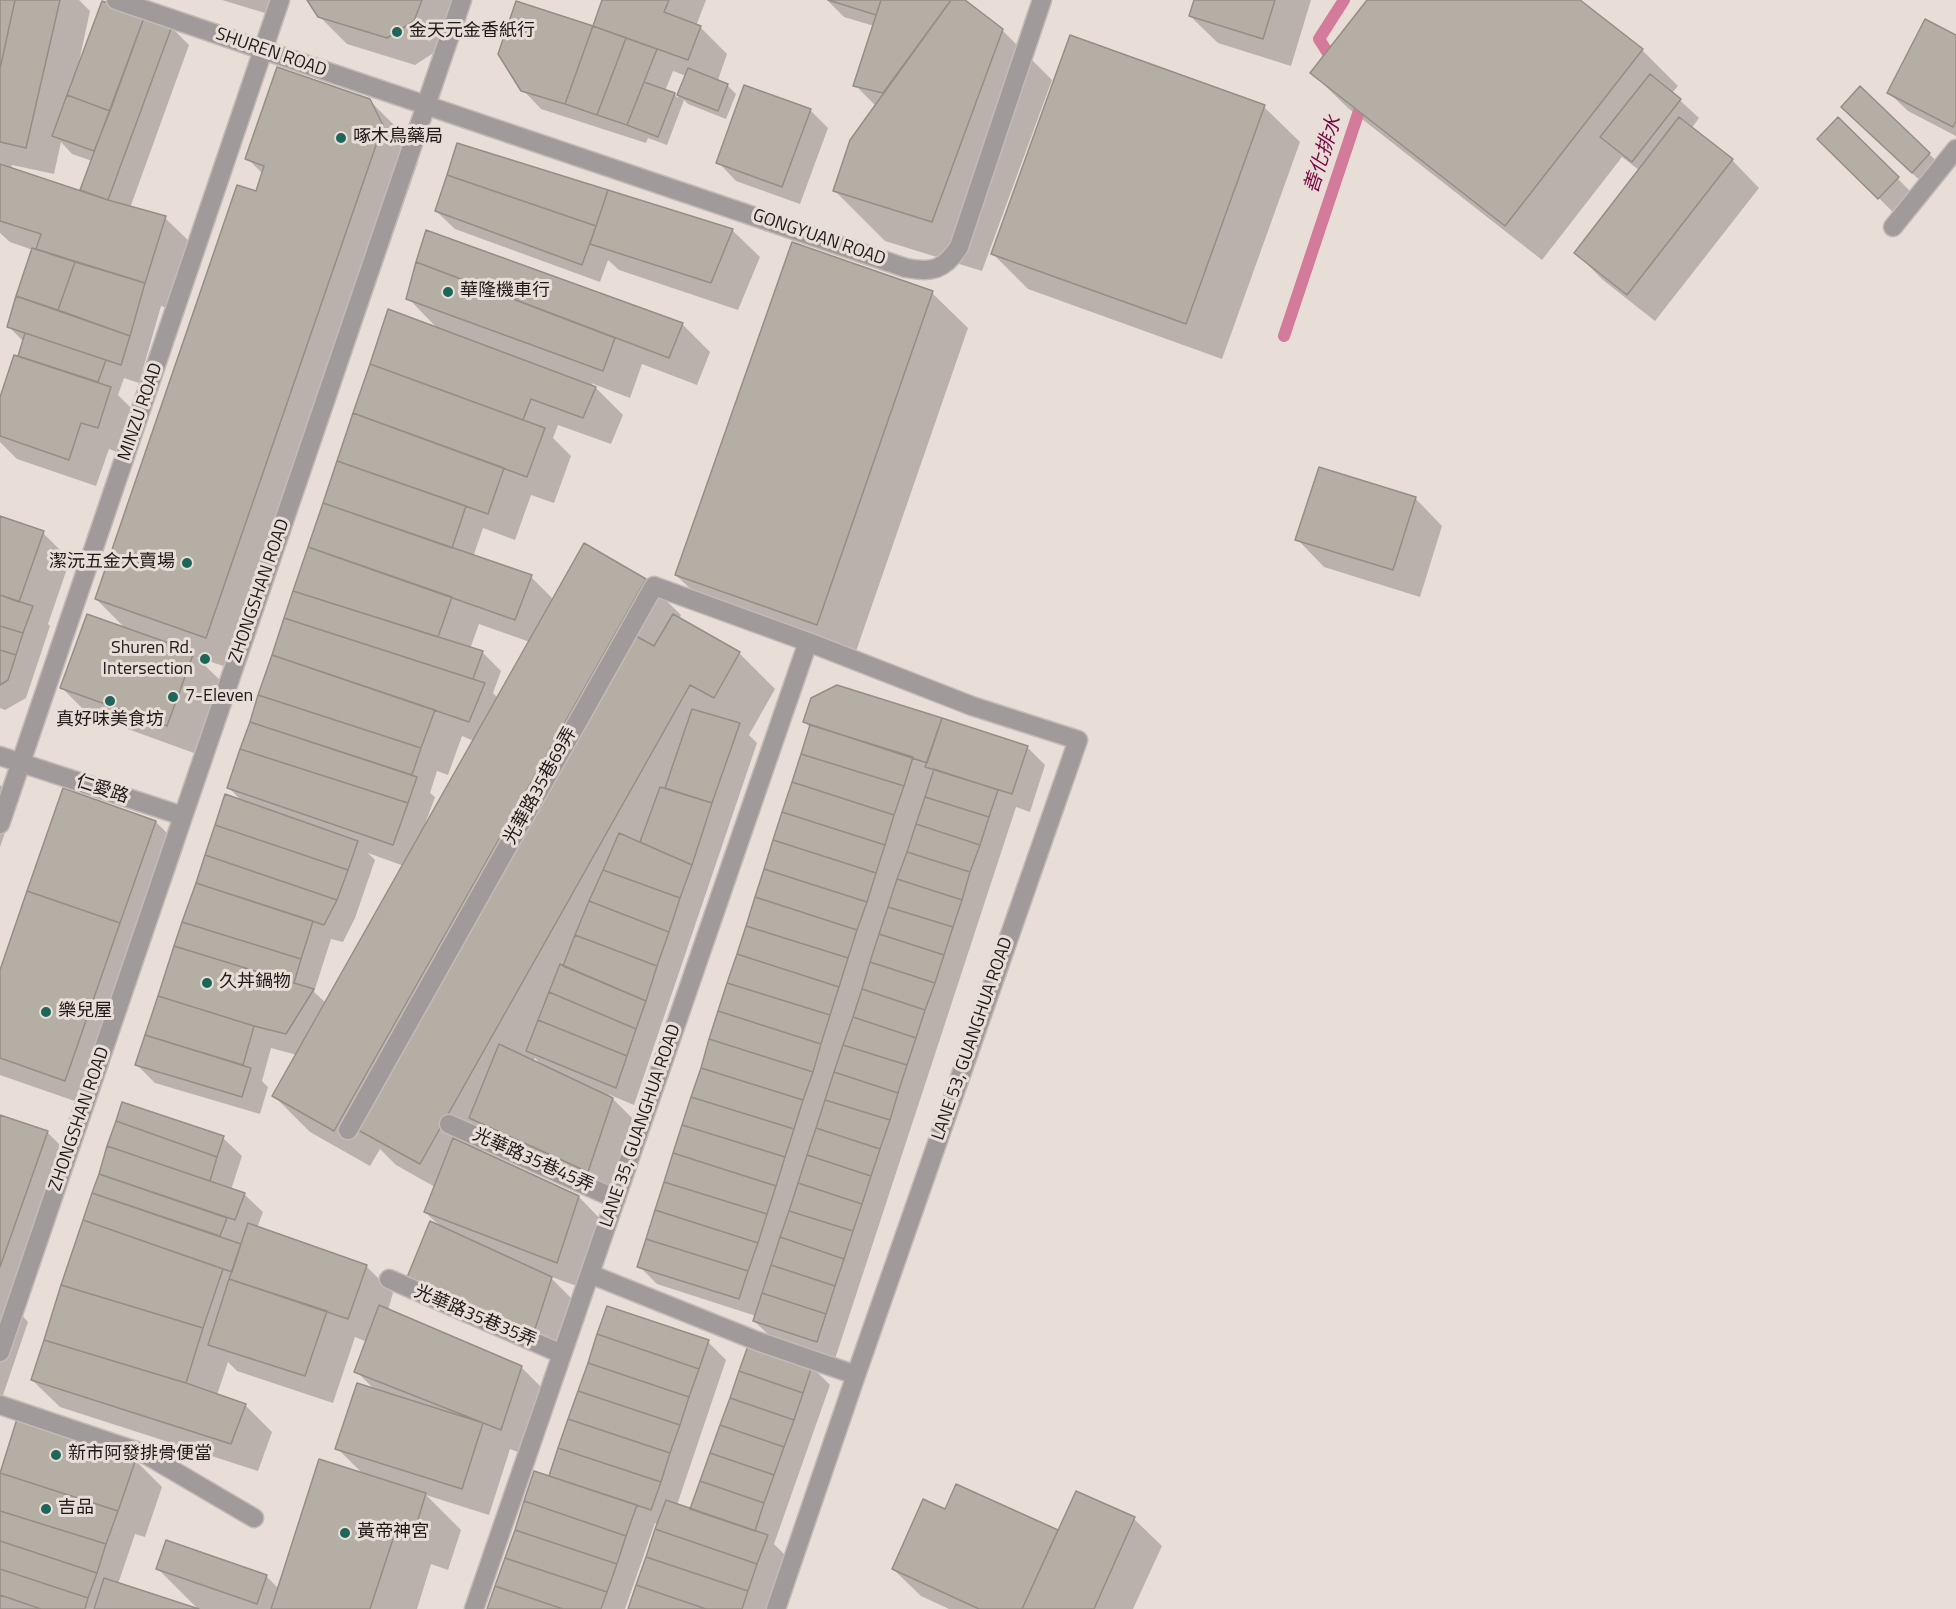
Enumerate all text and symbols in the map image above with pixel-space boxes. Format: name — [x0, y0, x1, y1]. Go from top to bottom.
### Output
place label: 金天元金香紙行 — [409, 21, 535, 43]
street label: SHUREN ROAD — [213, 24, 329, 82]
marker: 金天元金香紙行 — [390, 25, 404, 39]
water label: 善化排水 — [1300, 113, 1348, 197]
place label: 啄木鳥藥局 — [353, 127, 443, 149]
marker: 啄木鳥藥局 — [334, 131, 348, 145]
street label: GONGYUAN ROAD — [750, 205, 888, 271]
place label: 華隆機車行 — [460, 281, 550, 303]
marker: 華隆機車行 — [441, 285, 455, 299]
street label: MINZU ROAD — [114, 360, 168, 464]
street label: ZHONGSHAN ROAD — [225, 516, 295, 666]
place label: 潔沅五金大賣場 — [49, 552, 175, 574]
marker: 潔沅五金大賣場 — [180, 556, 194, 570]
place label: Shuren Rd. Intersection — [103, 638, 193, 680]
marker: Shuren Rd. Intersection — [198, 652, 212, 666]
place label: 7-Eleven — [185, 686, 253, 708]
marker: 7-Eleven — [166, 690, 180, 704]
marker: 真好味美食坊 — [103, 694, 117, 708]
place label: 真好味美食坊 — [56, 710, 164, 732]
street label: 光華路35巷69弄 — [500, 724, 582, 848]
street label: 仁愛路 — [73, 771, 131, 809]
street label: LANE 53, GUANGHUA ROAD — [928, 935, 1018, 1143]
place label: 久丼鍋物 — [219, 972, 291, 994]
marker: 久丼鍋物 — [200, 976, 214, 990]
place label: 樂兒屋 — [58, 1001, 112, 1023]
marker: 樂兒屋 — [39, 1005, 53, 1019]
street label: LANE 35, GUANGHUA ROAD — [596, 1022, 686, 1230]
street label: ZHONGSHAN ROAD — [45, 1044, 115, 1194]
street label: 光華路35巷45弄 — [469, 1125, 597, 1197]
street label: 光華路35巷35弄 — [411, 1282, 539, 1352]
place label: 新市阿發排骨便當 — [68, 1444, 212, 1466]
marker: 新市阿發排骨便當 — [49, 1448, 63, 1462]
place label: 吉品 — [58, 1498, 94, 1520]
marker: 吉品 — [39, 1502, 53, 1516]
place label: 黃帝神宮 — [357, 1522, 429, 1544]
marker: 黃帝神宮 — [338, 1526, 352, 1540]

